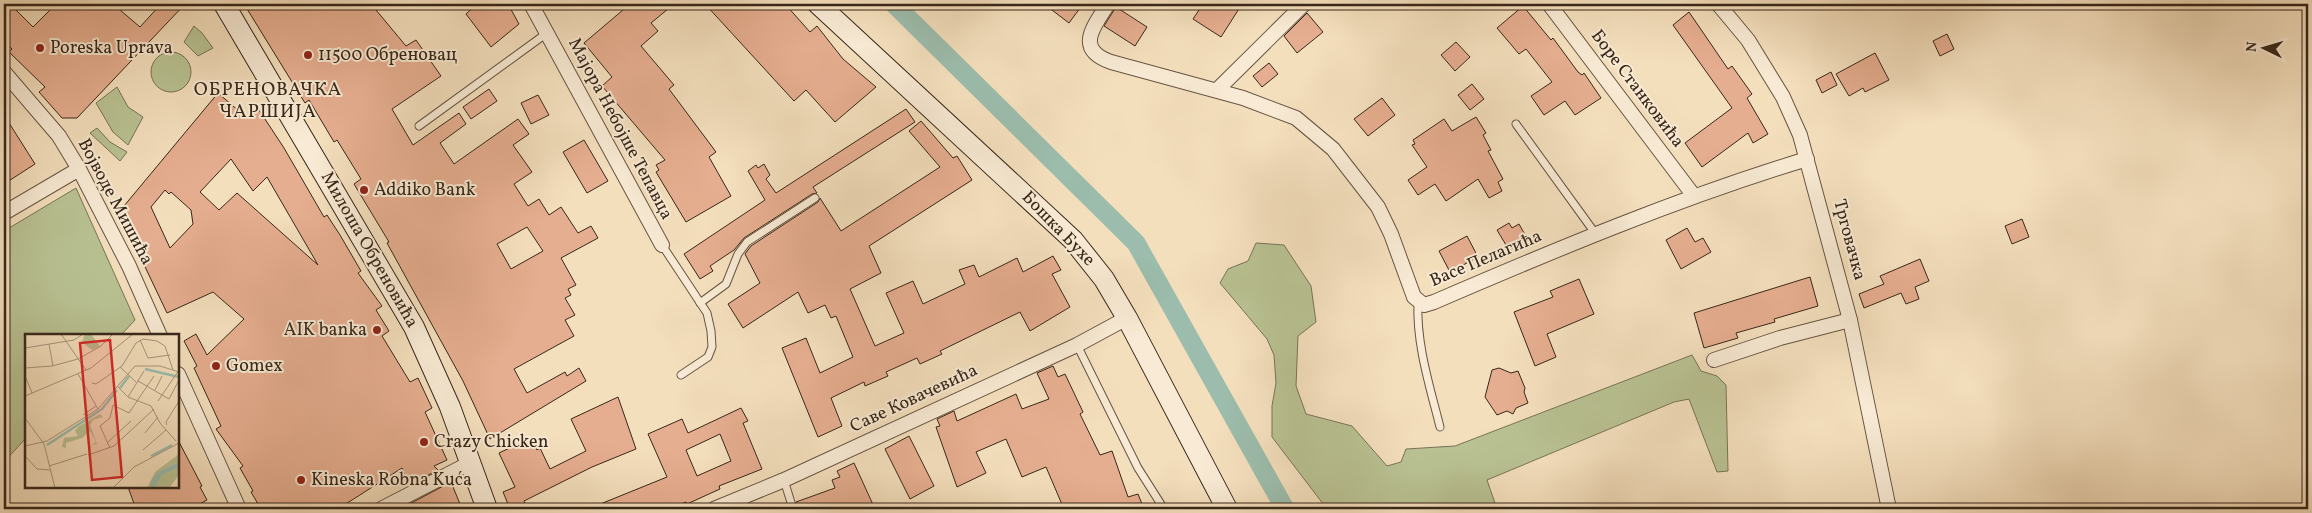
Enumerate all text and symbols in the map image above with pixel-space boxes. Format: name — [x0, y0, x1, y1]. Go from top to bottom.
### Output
north arrow — [2240, 22, 2290, 72]
street label: Боре Станковића — [1584, 25, 1690, 153]
street label: Мајора Небојше Тепавца — [561, 34, 679, 224]
place label: Poreska Uprava — [50, 36, 173, 61]
text: N — [2243, 41, 2262, 53]
marker: Poreska Uprava — [34, 42, 46, 54]
place label: 11500 Обреновац — [318, 43, 457, 68]
marker: 11500 Обреновац — [302, 49, 314, 61]
district label: ОБРЕНОВАЧКА ЧАРШИЈА — [194, 77, 342, 125]
street label: Војводе Мишића — [71, 134, 159, 270]
street label: Милоша Обреновића — [314, 167, 424, 333]
place label: Addiko Bank — [374, 178, 476, 203]
marker: Addiko Bank — [358, 184, 370, 196]
street label: Бошка Бухе — [1016, 186, 1100, 272]
street label: Трговачка — [1826, 197, 1872, 283]
street label: Васе Пелагића — [1426, 224, 1546, 294]
place label: AIK banka — [284, 318, 367, 343]
marker: AIK banka — [371, 324, 383, 336]
inset map — [25, 334, 179, 488]
place label: Gomex — [226, 354, 283, 379]
street label: Саве Ковачевића — [846, 358, 982, 440]
marker: Gomex — [210, 360, 222, 372]
place label: Crazy Chicken — [434, 430, 549, 455]
marker: Crazy Chicken — [418, 436, 430, 448]
place label: Kineska Robna Kuća — [311, 468, 472, 493]
marker: Kineska Robna Kuća — [295, 474, 307, 486]

